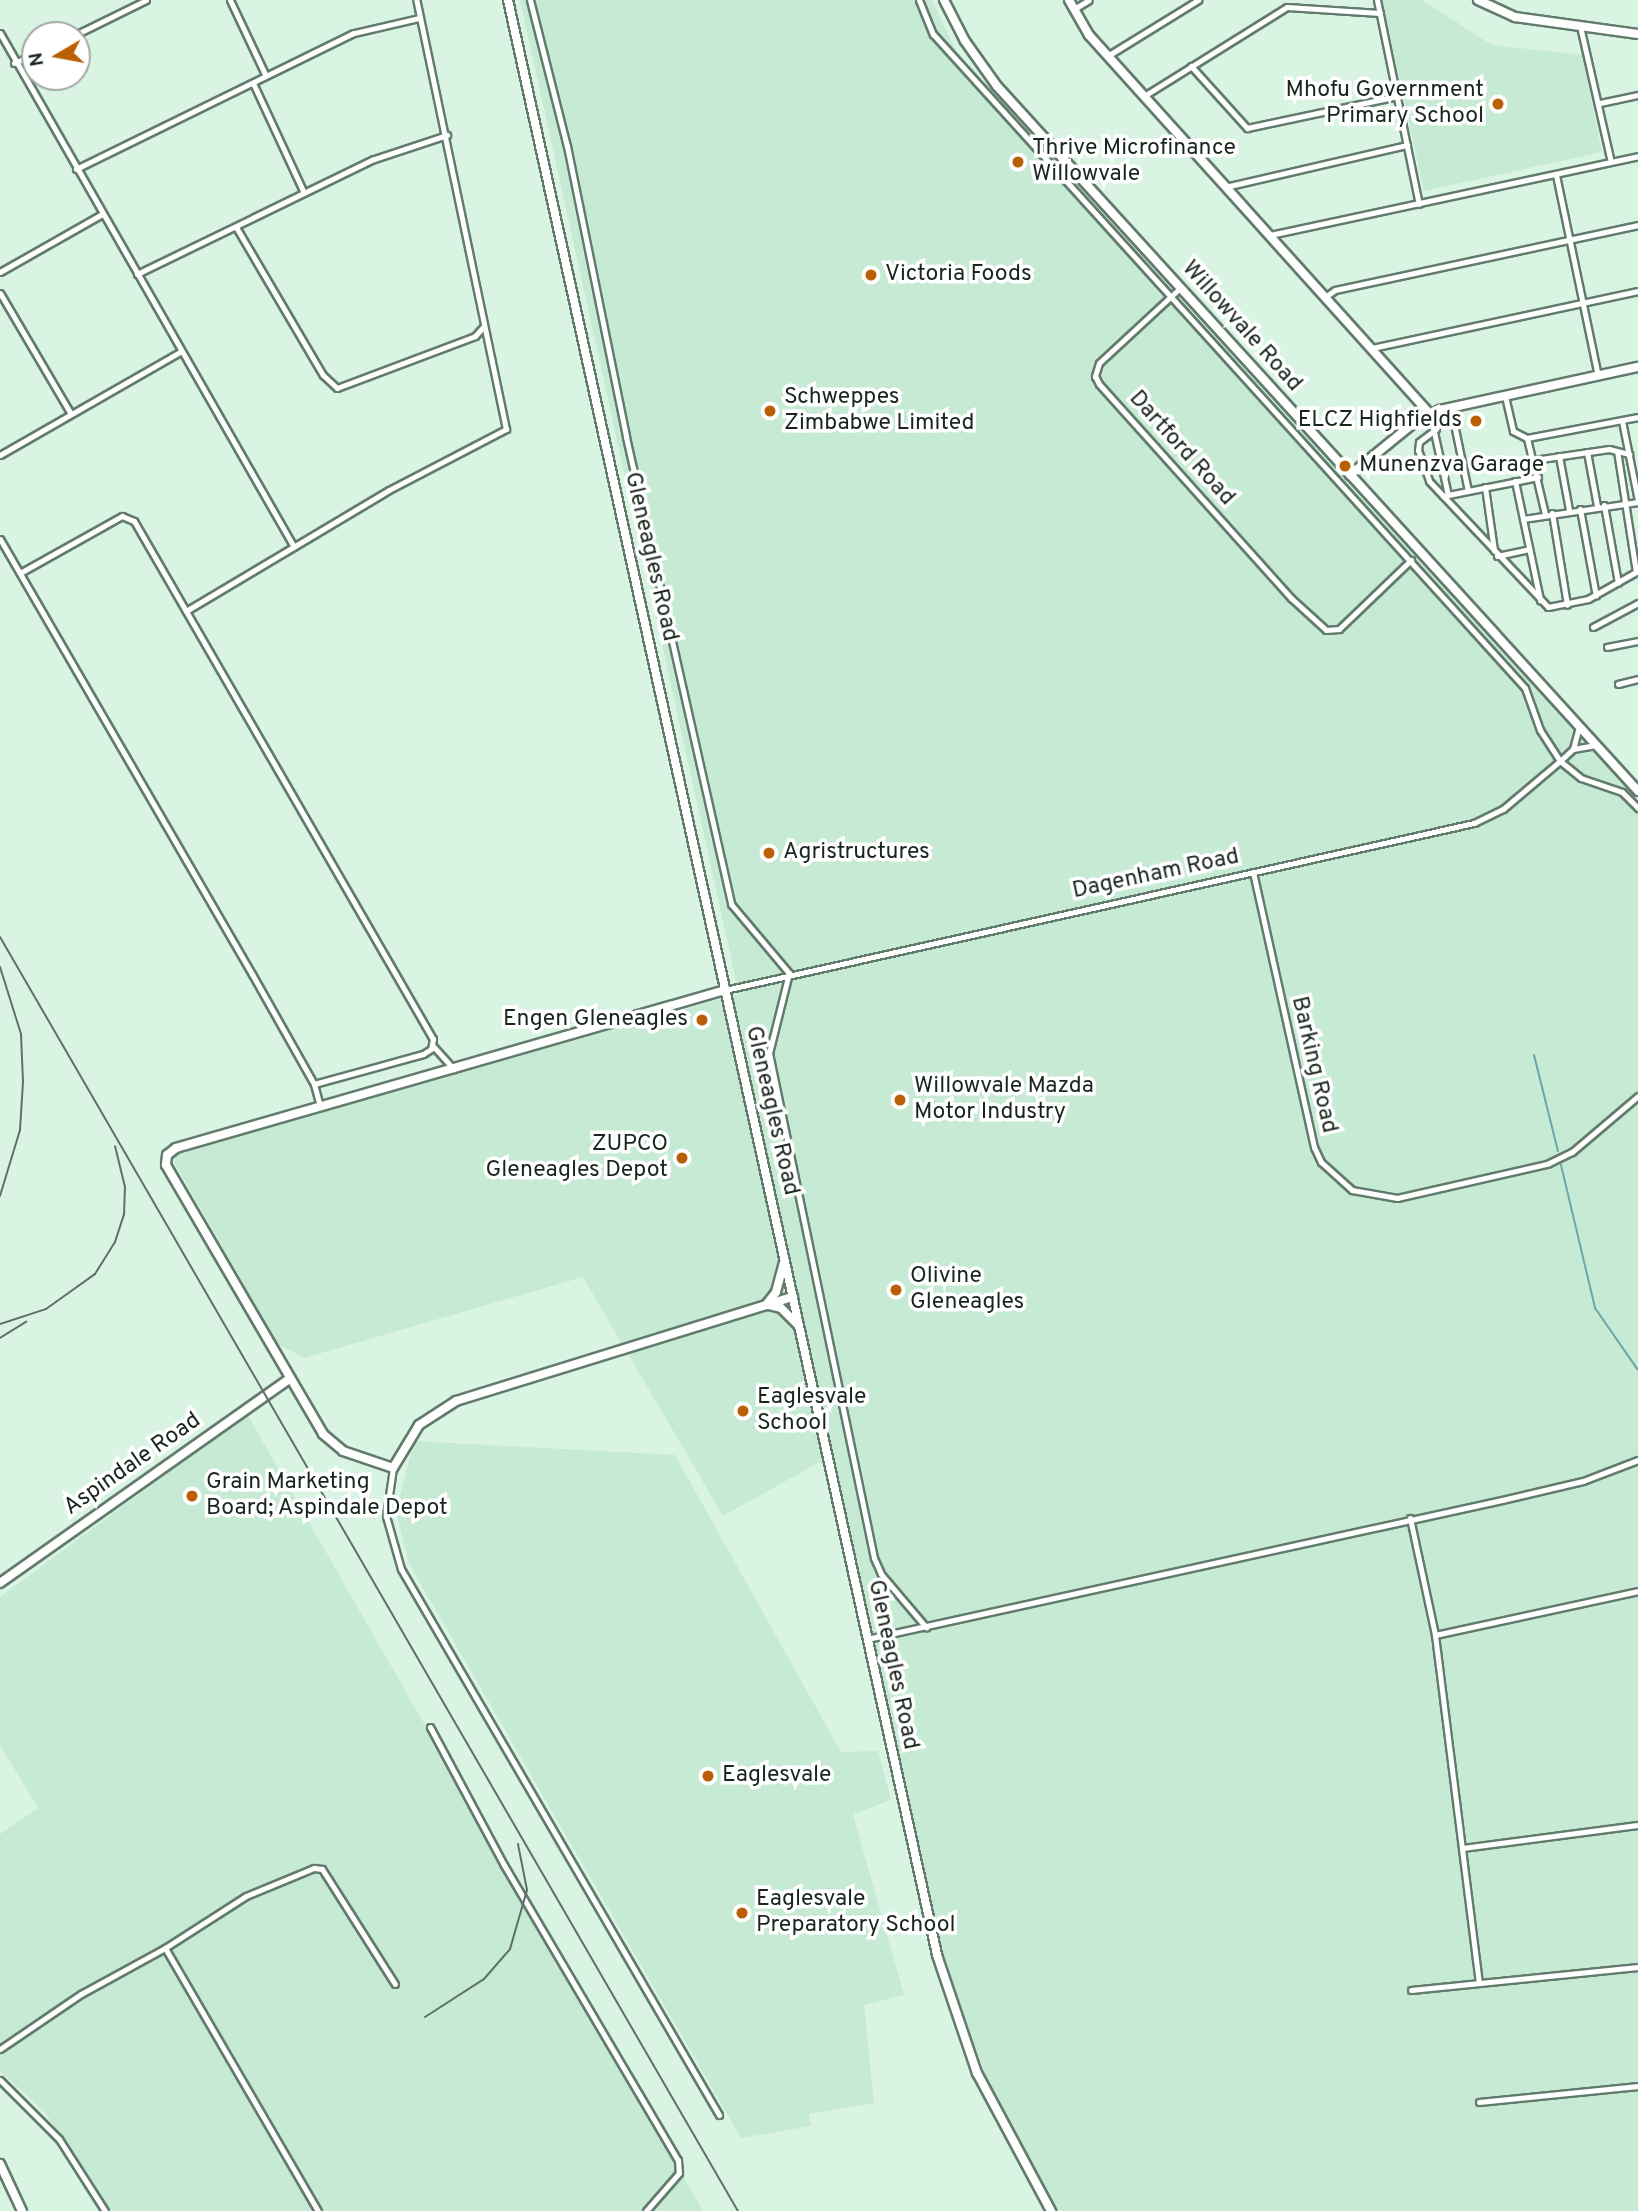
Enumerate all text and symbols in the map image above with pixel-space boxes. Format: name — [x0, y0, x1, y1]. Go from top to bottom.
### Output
north arrow — [21, 21, 91, 91]
text: N — [24, 50, 50, 68]
place label: Mhofu Government Primary School — [1285, 77, 1484, 131]
marker: Mhofu Government Primary School — [1490, 96, 1506, 112]
place label: Thrive Microfinance Willowvale — [1032, 135, 1236, 189]
marker: Thrive Microfinance Willowvale — [1010, 154, 1026, 170]
street label: Willowvale Road — [1175, 256, 1307, 398]
place label: Victoria Foods — [885, 261, 1032, 289]
marker: Victoria Foods — [863, 267, 879, 283]
place label: Schweppes Zimbabwe Limited — [784, 384, 975, 438]
street label: Dartford Road — [1122, 386, 1240, 512]
marker: Schweppes Zimbabwe Limited — [762, 403, 778, 419]
place label: ELCZ Highfields — [1298, 407, 1462, 435]
marker: ELCZ Highfields — [1468, 413, 1484, 429]
place label: Munenzva Garage — [1359, 452, 1544, 480]
marker: Munenzva Garage — [1337, 458, 1353, 474]
street label: Gleneagles Road — [617, 470, 683, 644]
place label: Agristructures — [783, 839, 930, 867]
street label: Dagenham Road — [1070, 844, 1242, 906]
marker: Agristructures — [761, 845, 777, 861]
street label: Barking Road — [1284, 994, 1342, 1136]
place label: Engen Gleneagles — [503, 1006, 688, 1034]
marker: Engen Gleneagles — [694, 1012, 710, 1028]
street label: Gleneagles Road — [738, 1024, 804, 1198]
place label: Willowvale Mazda Motor Industry — [914, 1073, 1094, 1127]
marker: Willowvale Mazda Motor Industry — [892, 1092, 908, 1108]
place label: ZUPCO Gleneagles Depot — [486, 1131, 668, 1185]
marker: ZUPCO Gleneagles Depot — [674, 1150, 690, 1166]
place label: Olivine Gleneagles — [910, 1263, 1024, 1317]
marker: Olivine Gleneagles — [888, 1282, 904, 1298]
place label: Eaglesvale School — [757, 1384, 866, 1438]
marker: Eaglesvale School — [735, 1403, 751, 1419]
street label: Aspindale Road — [59, 1408, 207, 1522]
place label: Grain Marketing Board; Aspindale Depot — [206, 1469, 449, 1523]
marker: Grain Marketing Board; Aspindale Depot — [184, 1488, 200, 1504]
street label: Gleneagles Road — [861, 1578, 923, 1752]
place label: Eaglesvale — [722, 1762, 831, 1790]
marker: Eaglesvale — [700, 1768, 716, 1784]
place label: Eaglesvale Preparatory School — [756, 1886, 956, 1940]
marker: Eaglesvale Preparatory School — [734, 1905, 750, 1921]

